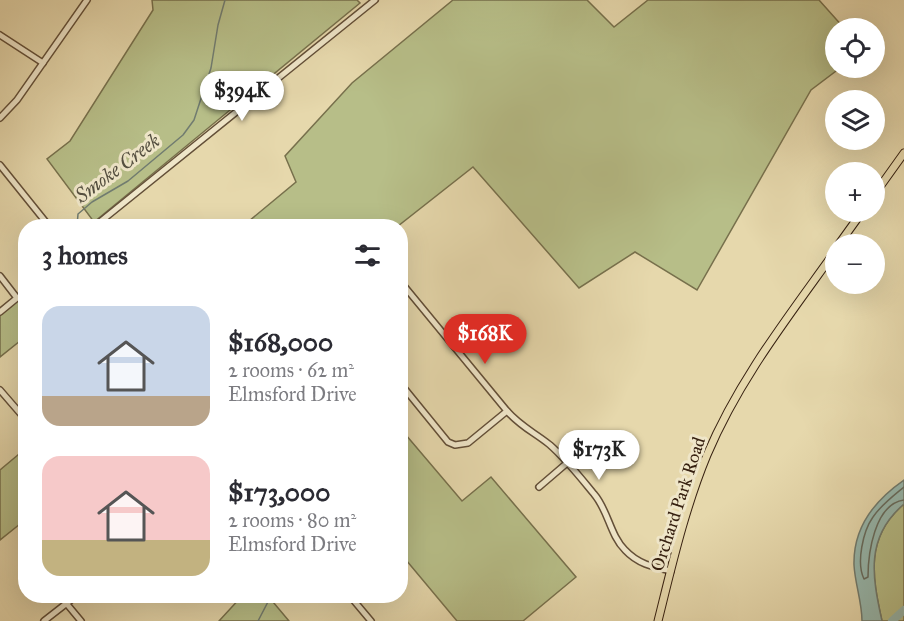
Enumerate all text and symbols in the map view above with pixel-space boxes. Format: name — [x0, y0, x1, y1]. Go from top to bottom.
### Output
map controls — [825, 18, 885, 294]
button: locate — [825, 18, 885, 78]
pin: $394K — [200, 71, 284, 122]
text: $394K — [214, 78, 270, 102]
button: layers — [825, 90, 885, 150]
water label: Smoke Creek — [69, 128, 164, 208]
button: + — [825, 162, 885, 222]
button: − — [825, 234, 885, 294]
text: 3 homes — [42, 239, 128, 271]
icon: filters — [351, 239, 384, 272]
pin: $168K — [443, 314, 527, 365]
text: $168K — [458, 321, 512, 345]
text: $168,000 — [228, 326, 333, 358]
icon: home — [90, 330, 162, 402]
text: 2 rooms · 62 m² — [228, 358, 354, 382]
text: Elmsford Drive — [228, 382, 357, 406]
pin: $173K — [557, 430, 641, 481]
street label: Orchard Park Road — [646, 434, 710, 574]
text: $173K — [573, 437, 625, 461]
text: $173,000 — [228, 476, 330, 508]
icon: home — [90, 480, 162, 552]
text: 2 rooms · 80 m² — [228, 508, 356, 532]
text: Elmsford Drive — [228, 532, 357, 556]

